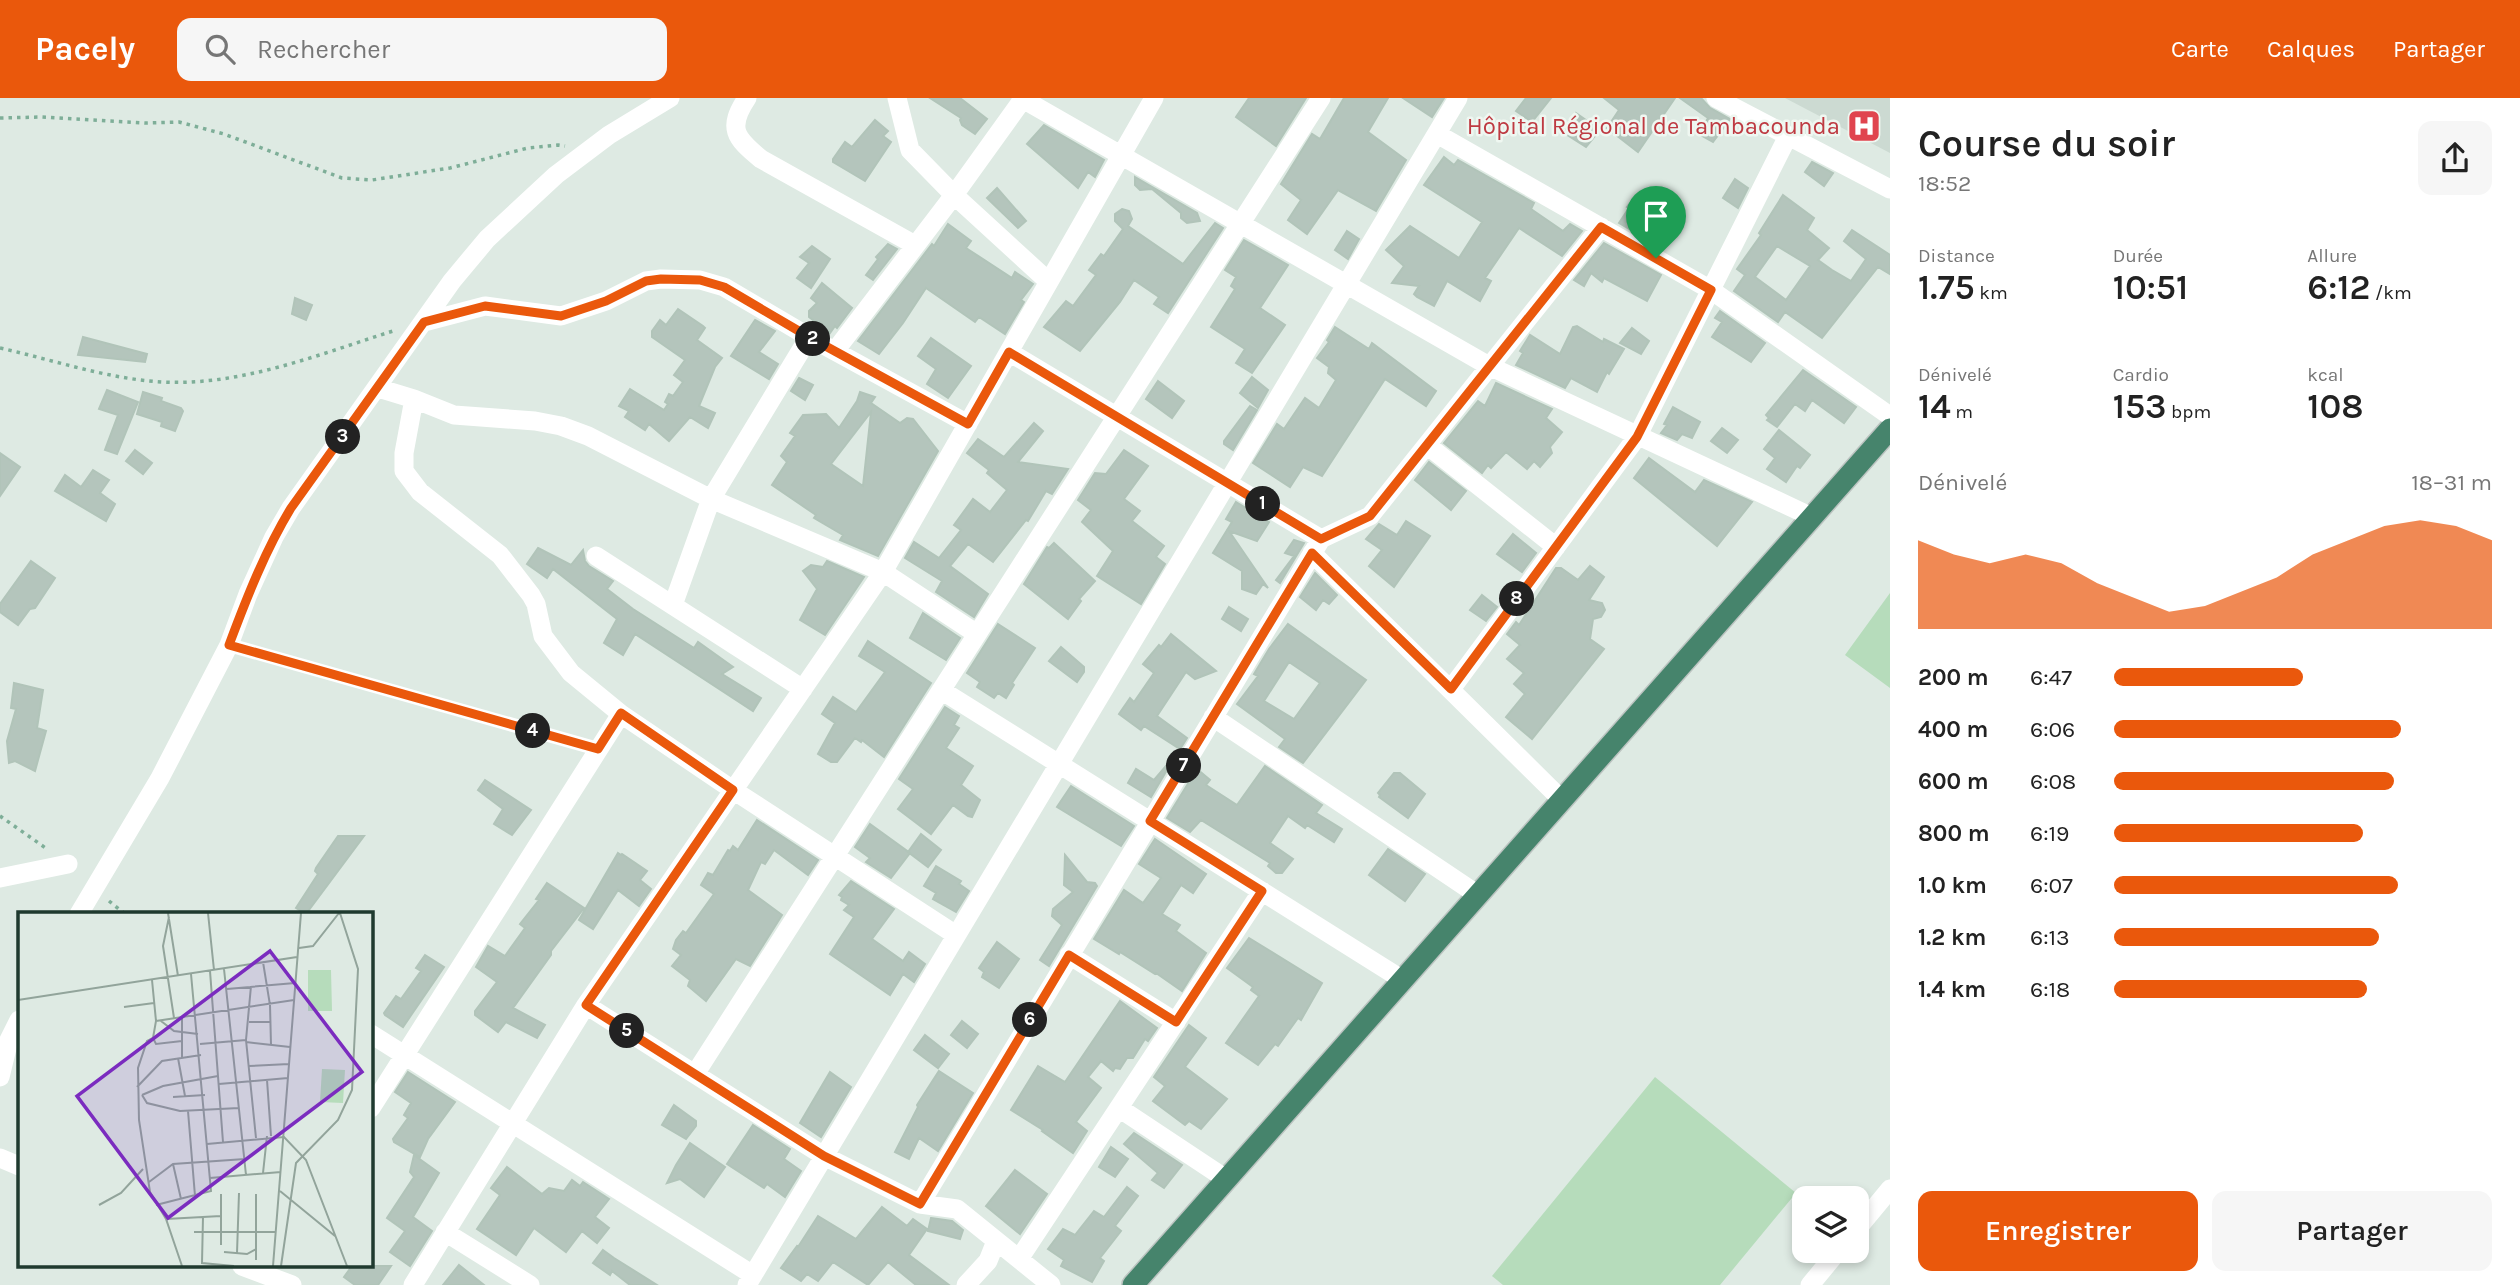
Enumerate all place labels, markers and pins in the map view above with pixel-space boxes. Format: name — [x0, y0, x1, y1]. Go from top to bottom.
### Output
hospital icon: Hôpital Régional de Tambacounda — [1845, 107, 1883, 145]
place label: Hôpital Régional de Tambacounda — [1467, 112, 1840, 140]
pin — [1626, 186, 1686, 258]
pin: 2 — [796, 322, 830, 356]
pin: 3 — [326, 420, 360, 454]
pin: 1 — [1246, 486, 1280, 522]
pin: 8 — [1500, 582, 1534, 616]
pin: 4 — [516, 714, 550, 748]
pin: 7 — [1166, 748, 1202, 784]
pin: 6 — [1012, 1002, 1048, 1038]
pin: 5 — [610, 1014, 644, 1048]

